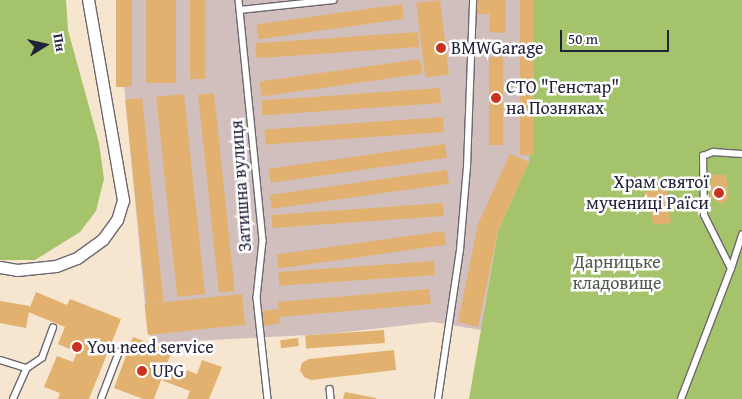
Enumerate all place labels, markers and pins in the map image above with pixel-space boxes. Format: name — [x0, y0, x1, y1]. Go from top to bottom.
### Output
place label: BMWGarage — [451, 37, 544, 59]
marker: BMWGarage — [435, 42, 447, 54]
place label: СТО "Генстар" на Позняках — [506, 77, 619, 120]
marker: СТО "Генстар" на Позняках — [490, 92, 502, 104]
place label: Храм святої мучениці Раїси — [586, 172, 709, 214]
marker: Храм святої мучениці Раїси — [713, 187, 725, 199]
place label: You need service — [87, 336, 214, 358]
marker: You need service — [71, 341, 83, 353]
place label: UPG — [152, 360, 184, 382]
marker: UPG — [136, 365, 148, 377]

